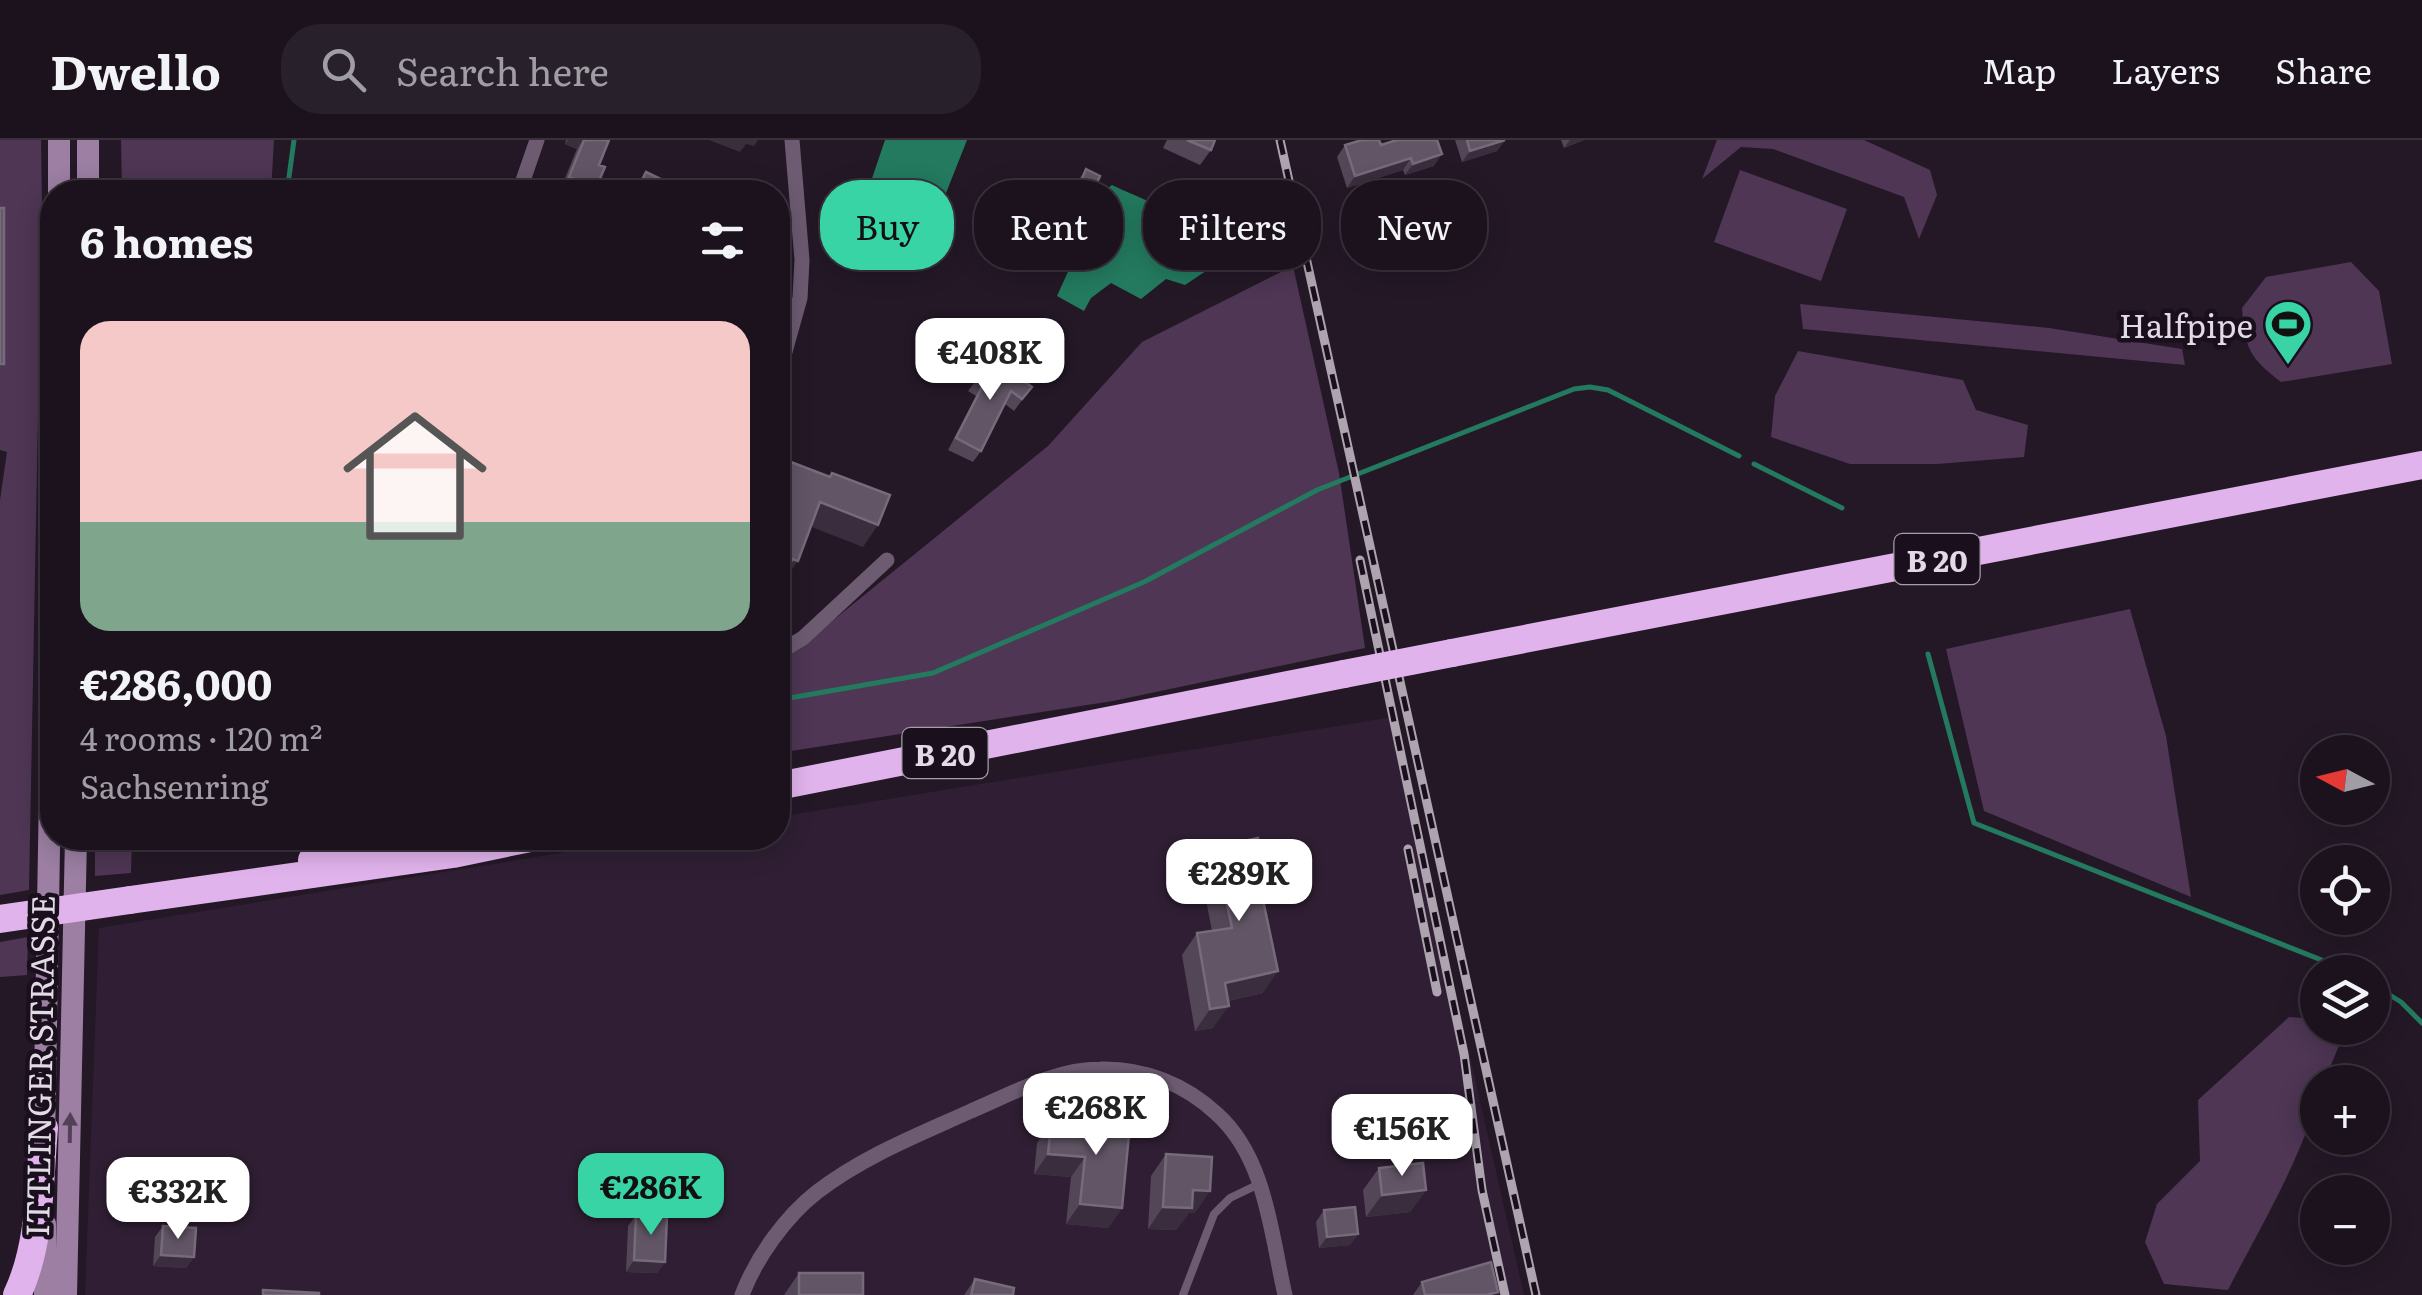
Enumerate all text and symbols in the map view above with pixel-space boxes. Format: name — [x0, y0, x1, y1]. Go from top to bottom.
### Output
search box — [281, 24, 981, 114]
text: Dwello — [50, 34, 221, 105]
text: Search here — [396, 41, 609, 98]
icon: search — [316, 42, 371, 97]
text: Map — [1982, 43, 2056, 95]
text: Layers — [2111, 43, 2220, 95]
text: Share — [2275, 43, 2372, 95]
chip: Buy — [820, 180, 954, 270]
chip: Rent — [974, 180, 1123, 270]
chip: Filters — [1143, 180, 1321, 270]
chip: New — [1341, 180, 1487, 270]
text: 6 homes — [80, 209, 254, 271]
icon: filters — [695, 213, 750, 268]
sports icon: Halfpipe — [2262, 298, 2314, 366]
place label: Halfpipe — [2119, 300, 2253, 348]
pin: €408K — [920, 318, 1060, 403]
text: €408K — [937, 326, 1043, 374]
icon: home — [325, 386, 505, 566]
road number: B 20 — [1894, 534, 1980, 584]
text: €286,000 — [80, 651, 272, 713]
text: 4 rooms · 120 m² — [80, 713, 323, 761]
road number: B 20 — [902, 728, 988, 778]
north arrow — [2300, 735, 2390, 825]
map controls — [2300, 735, 2390, 1265]
text: Sachsenring — [80, 761, 269, 809]
pin: €289K — [1169, 839, 1309, 924]
button: locate — [2300, 845, 2390, 935]
text: €289K — [1188, 847, 1290, 895]
street label: ITTLINGER STRASSE — [11, 895, 65, 1237]
button: layers — [2300, 955, 2390, 1045]
button: + — [2300, 1065, 2390, 1155]
pin: €268K — [1026, 1073, 1166, 1158]
text: €268K — [1045, 1081, 1147, 1129]
pin: €156K — [1332, 1094, 1472, 1179]
text: €156K — [1354, 1102, 1450, 1150]
one-way arrow — [62, 1111, 78, 1143]
pin: €286K — [581, 1153, 721, 1238]
pin: €332K — [108, 1157, 248, 1242]
text: €286K — [600, 1161, 702, 1209]
text: €332K — [128, 1165, 228, 1213]
button: − — [2300, 1175, 2390, 1265]

